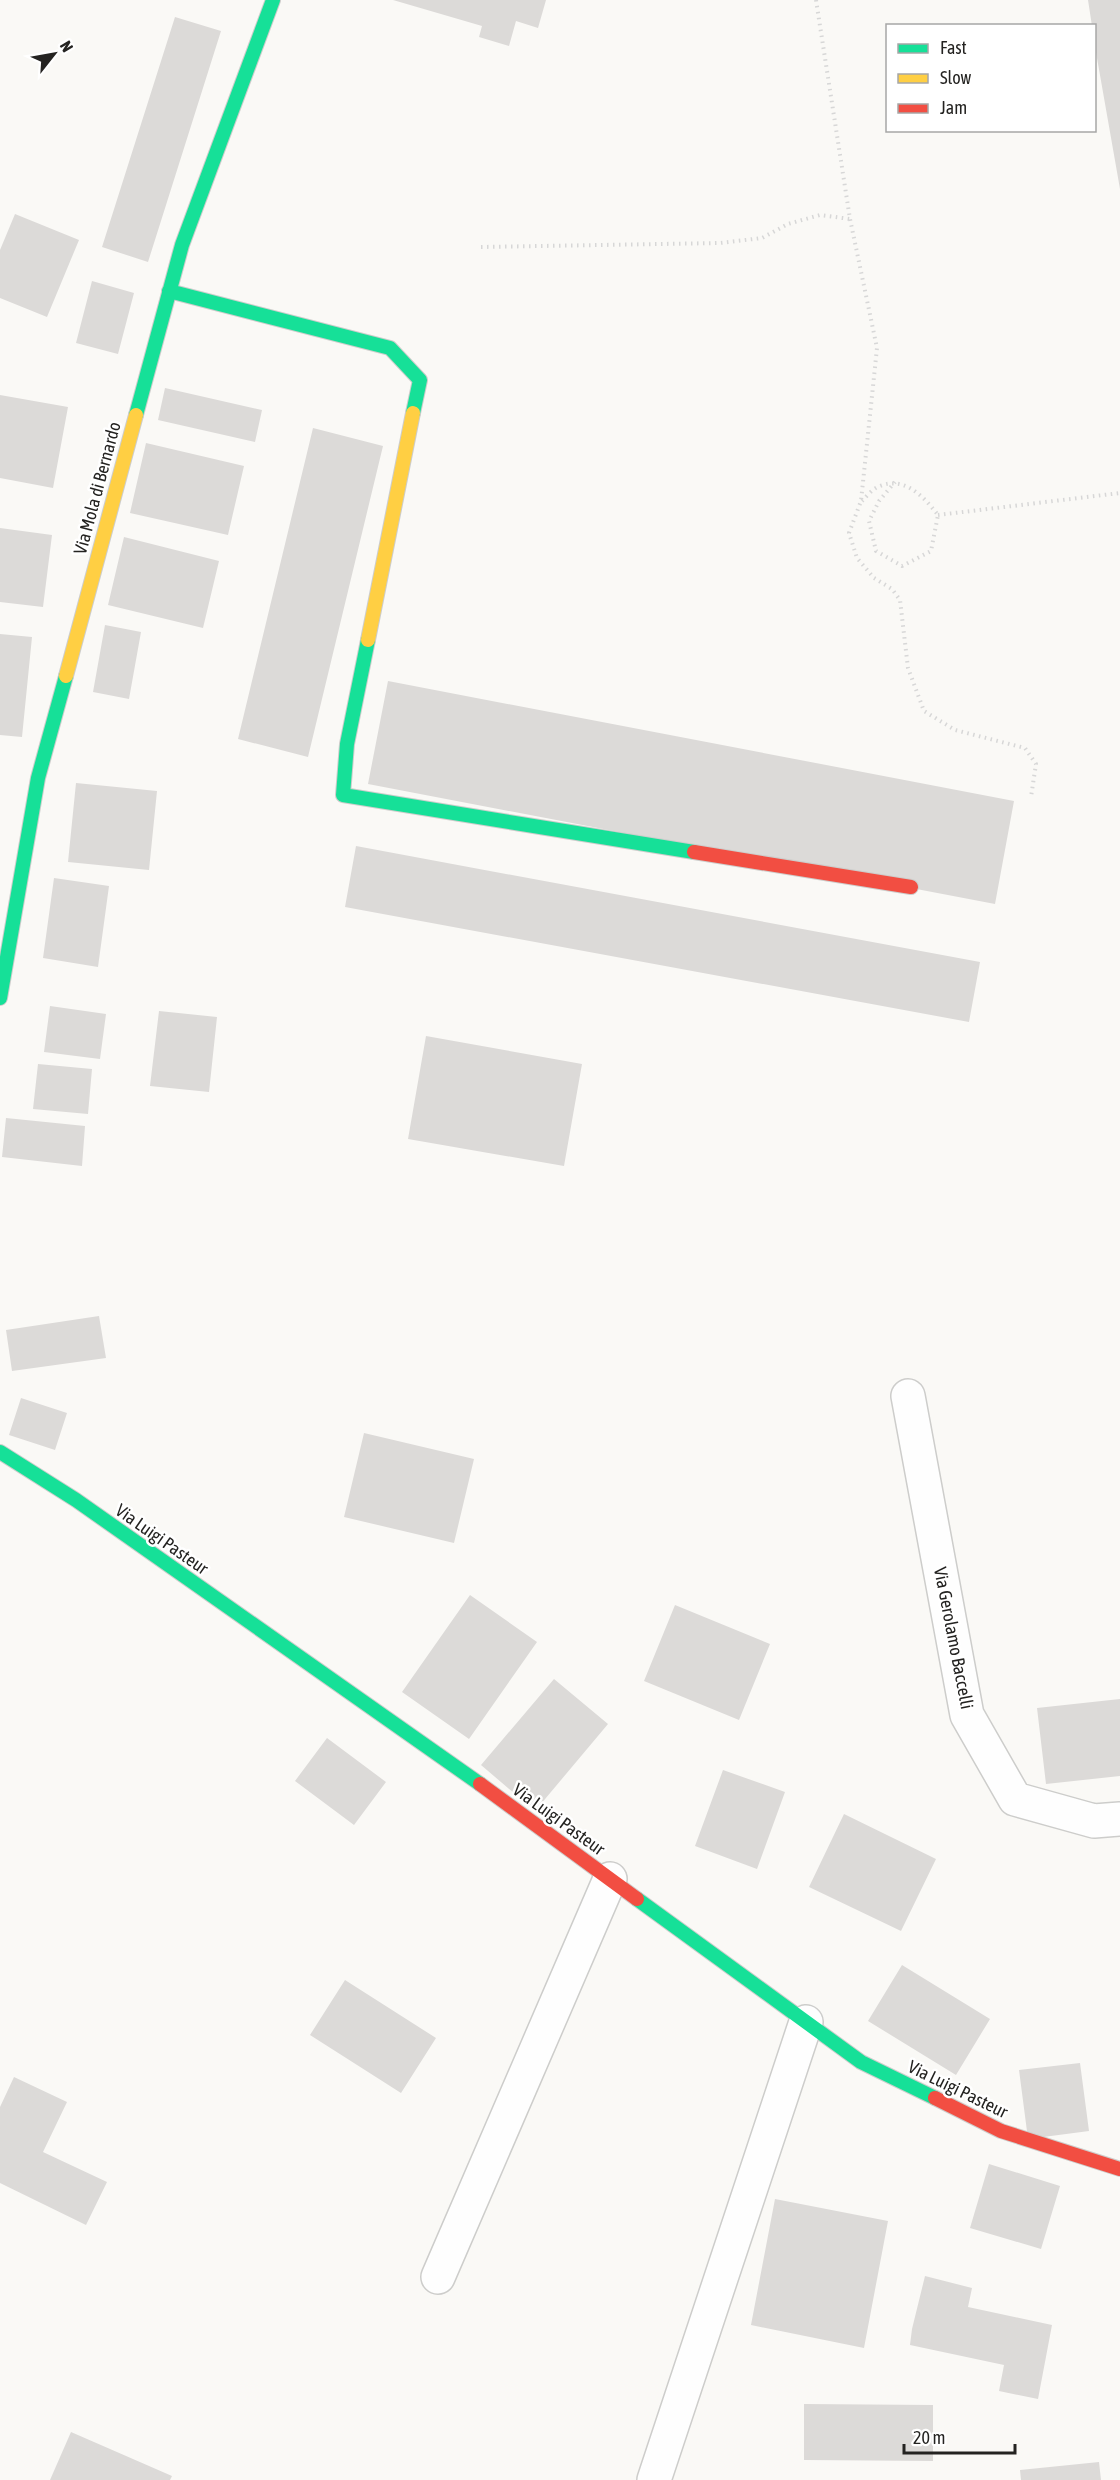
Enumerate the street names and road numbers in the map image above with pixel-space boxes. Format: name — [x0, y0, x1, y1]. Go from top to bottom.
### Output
street label: Via Mola di Bernardo — [69, 419, 125, 557]
street label: Via Luigi Pasteur — [112, 1499, 213, 1579]
street label: Via Gerolamo Baccelli — [930, 1565, 978, 1711]
street label: Via Luigi Pasteur — [509, 1779, 610, 1860]
street label: Via Luigi Pasteur — [905, 2056, 1012, 2122]

